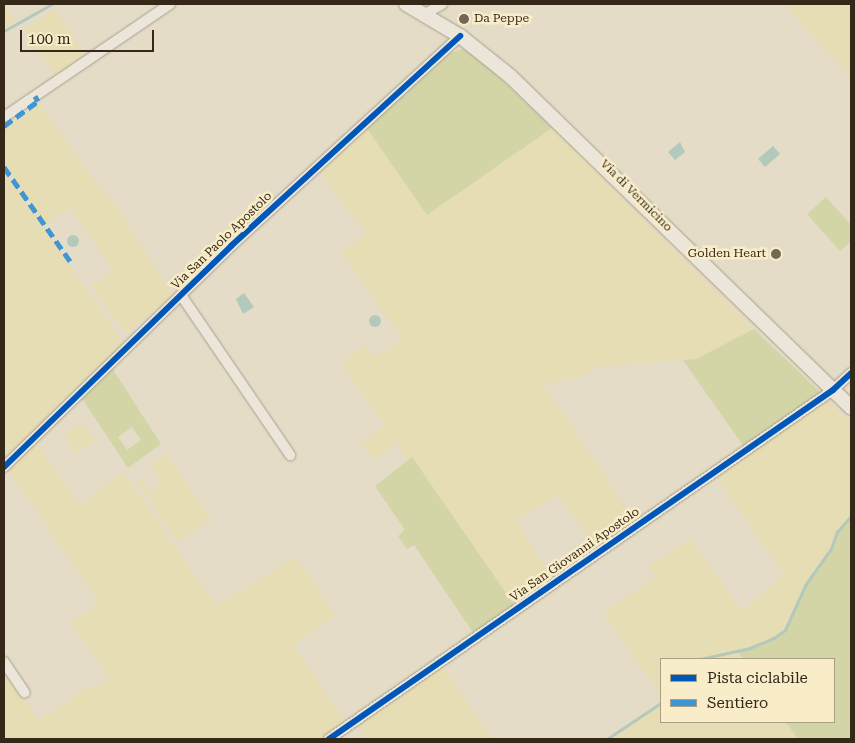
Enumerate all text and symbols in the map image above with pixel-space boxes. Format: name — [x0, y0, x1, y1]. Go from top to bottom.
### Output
place label: Da Peppe — [474, 12, 529, 26]
marker: Da Peppe — [458, 13, 470, 25]
scale bar — [22, 20, 156, 52]
text: 100 m — [28, 30, 71, 48]
street label: Via di Vermicino — [597, 157, 675, 235]
street label: Via San Paolo Apostolo — [169, 189, 275, 293]
place label: Golden Heart — [688, 247, 766, 261]
marker: Golden Heart — [770, 248, 782, 260]
street label: Via San Giovanni Apostolo — [508, 505, 642, 605]
legend — [660, 658, 835, 723]
text: Pista ciclabile — [707, 669, 808, 687]
text: Sentiero — [707, 694, 768, 712]

